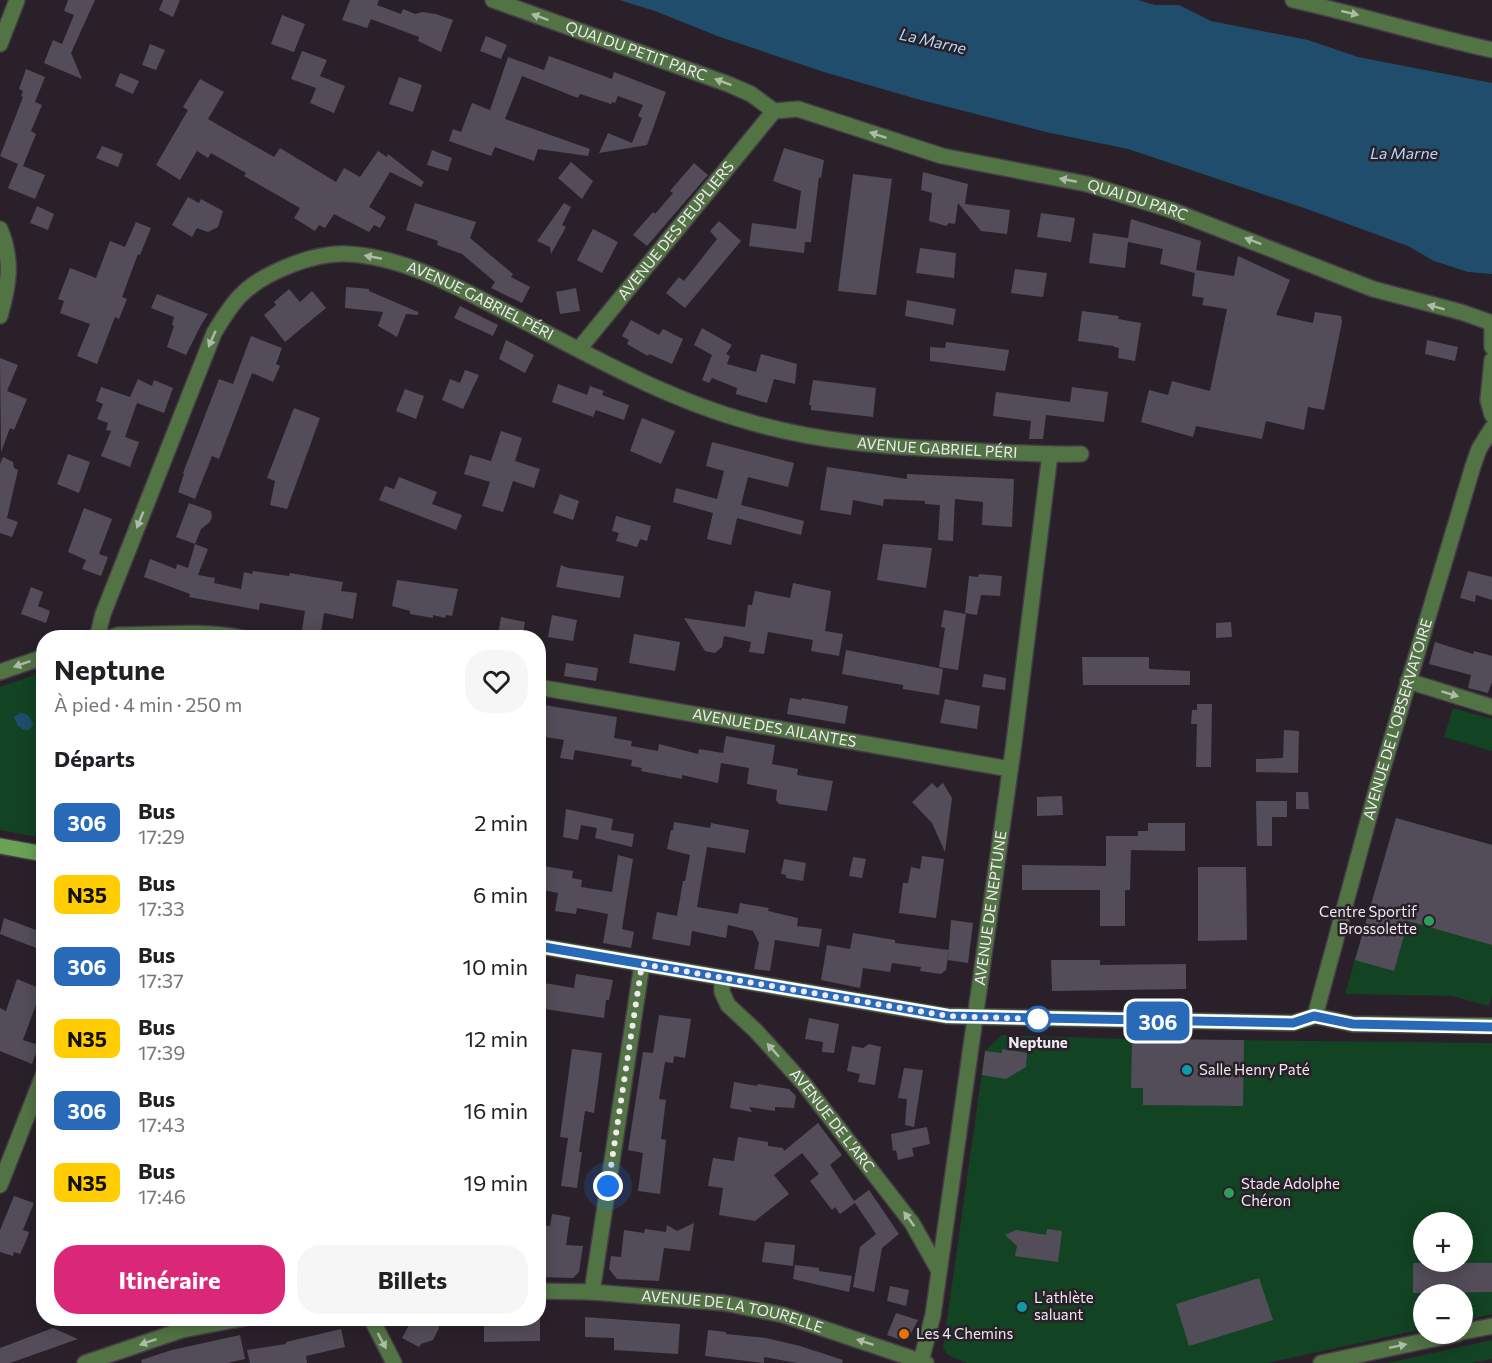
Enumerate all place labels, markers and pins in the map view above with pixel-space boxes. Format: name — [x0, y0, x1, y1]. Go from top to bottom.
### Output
place label: Centre Sportif Brossolette — [1319, 902, 1417, 937]
marker: Centre Sportif Brossolette — [1422, 914, 1436, 928]
marker: Neptune — [1025, 1006, 1051, 1032]
place label: Neptune — [1008, 1033, 1068, 1051]
place label: Salle Henry Paté — [1199, 1060, 1310, 1078]
marker: Salle Henry Paté — [1180, 1063, 1194, 1077]
place label: Stade Adolphe Chéron — [1241, 1174, 1340, 1209]
marker: Stade Adolphe Chéron — [1222, 1186, 1236, 1200]
place label: L'athlète saluant — [1034, 1288, 1094, 1323]
marker: L'athlète saluant — [1015, 1300, 1029, 1314]
place label: Les 4 Chemins — [916, 1324, 1013, 1342]
marker: Les 4 Chemins — [897, 1327, 911, 1341]

